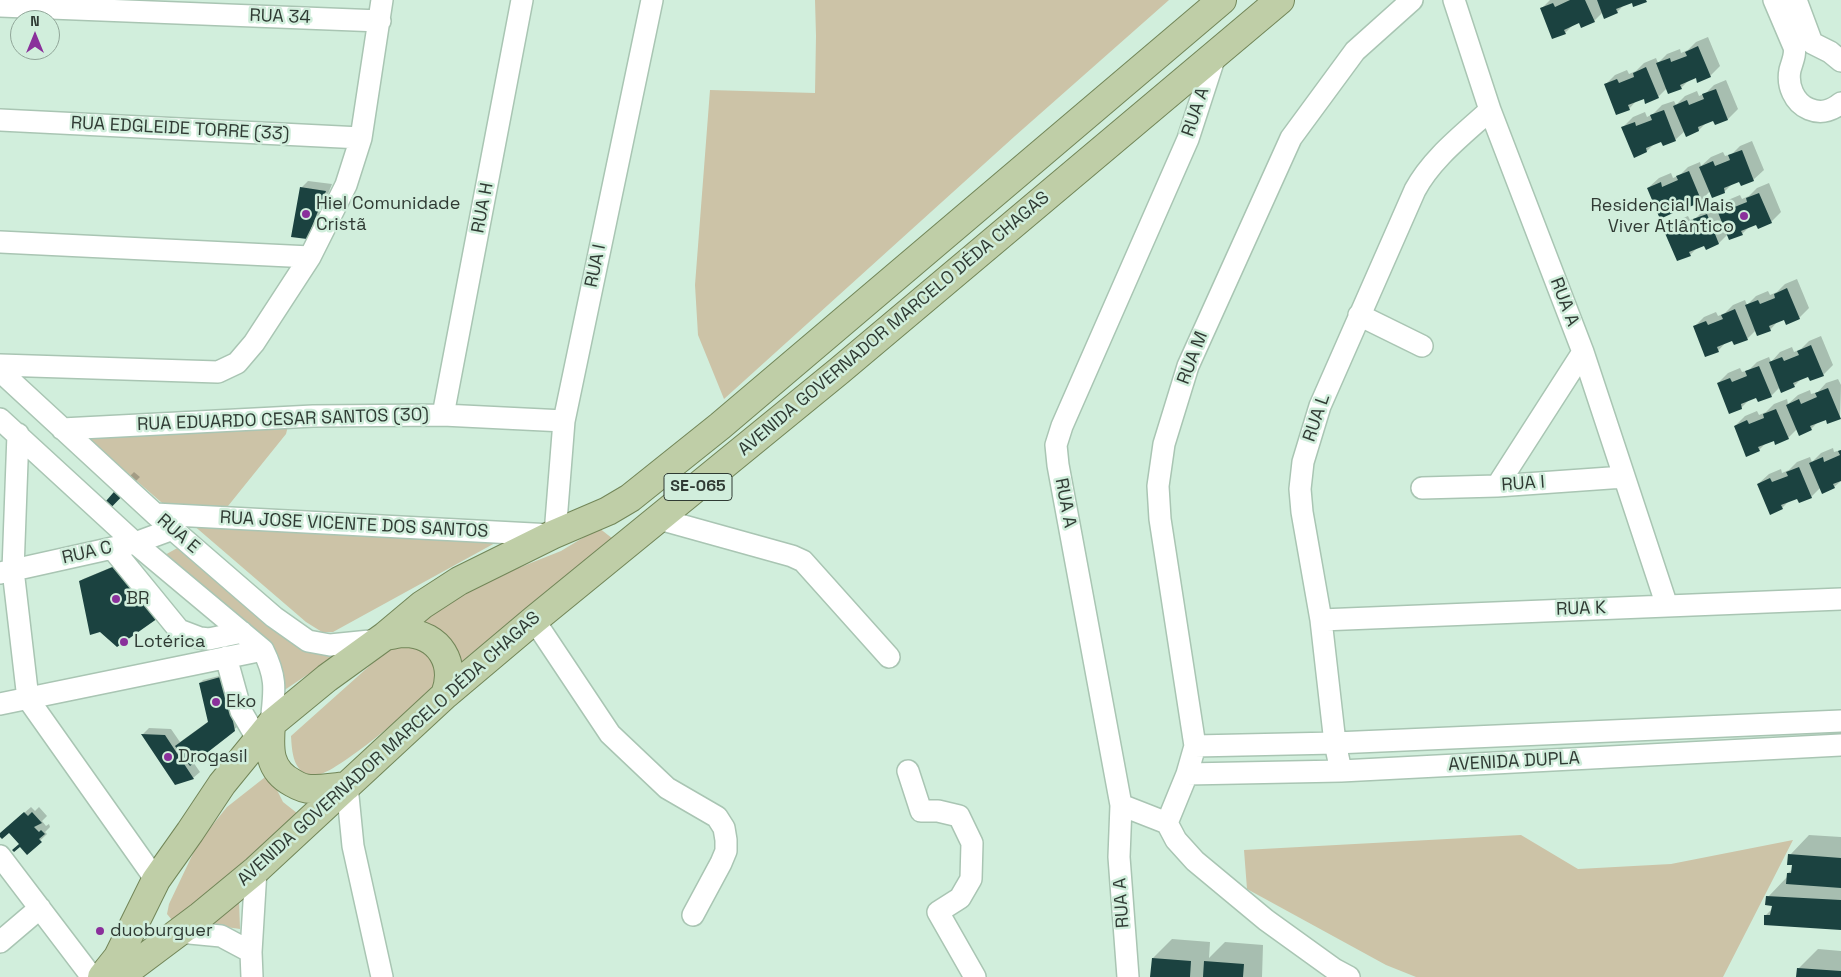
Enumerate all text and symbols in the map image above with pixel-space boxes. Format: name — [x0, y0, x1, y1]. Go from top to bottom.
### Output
street label: RUA 34 — [249, 5, 311, 29]
north arrow — [10, 10, 60, 60]
text: N — [30, 12, 40, 30]
street label: RUA A — [1178, 85, 1214, 139]
street label: RUA EDGLEIDE TORRE (33) — [70, 112, 290, 146]
street label: RUA H — [468, 181, 498, 235]
street label: AVENIDA GOVERNADOR MARCELO DÉDA CHAGAS — [734, 187, 1054, 461]
place label: Hiel Comunidade Cristã — [316, 193, 460, 235]
place label: Residencial Mais Viver Atlântico — [1590, 195, 1734, 238]
marker: Hiel Comunidade Cristã — [300, 208, 312, 220]
marker: Residencial Mais Viver Atlântico — [1738, 210, 1750, 222]
street label: RUA I — [581, 242, 611, 290]
street label: RUA A — [1545, 275, 1583, 329]
street label: RUA M — [1173, 329, 1213, 387]
street label: RUA L — [1299, 391, 1335, 445]
street label: RUA EDUARDO CESAR SANTOS (30) — [137, 404, 429, 436]
street label: RUA I — [1501, 472, 1545, 496]
road number: SE-065 — [664, 474, 732, 501]
street label: RUA A — [1050, 476, 1080, 530]
street label: RUA JOSE VICENTE DOS SANTOS — [219, 507, 489, 543]
street label: RUA E — [152, 510, 204, 558]
street label: RUA C — [60, 537, 114, 569]
place label: BR — [126, 588, 149, 610]
marker: BR — [110, 593, 122, 605]
street label: RUA K — [1556, 597, 1606, 621]
street label: AVENIDA GOVERNADOR MARCELO DÉDA CHAGAS — [233, 607, 545, 891]
place label: Lotérica — [134, 631, 205, 653]
marker: Lotérica — [118, 636, 130, 648]
place label: Eko — [226, 691, 256, 713]
marker: Eko — [210, 696, 222, 708]
place label: Drogasil — [178, 746, 248, 768]
street label: AVENIDA DUPLA — [1448, 748, 1580, 776]
marker: Drogasil — [162, 751, 174, 763]
street label: RUA A — [1109, 877, 1135, 929]
place label: duoburguer — [110, 920, 213, 942]
marker: duoburguer — [94, 925, 106, 937]

